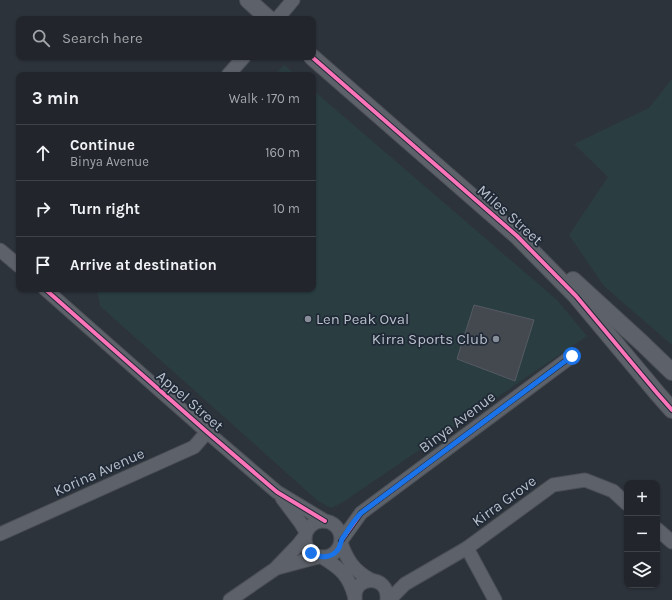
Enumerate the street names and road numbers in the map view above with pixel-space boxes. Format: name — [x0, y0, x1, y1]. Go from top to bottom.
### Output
street label: Miles Street — [474, 181, 547, 249]
street label: Appel Street — [153, 367, 227, 435]
street label: Binya Avenue — [415, 387, 499, 457]
street label: Korina Avenue — [51, 444, 147, 500]
street label: Kirra Grove — [468, 472, 540, 530]

